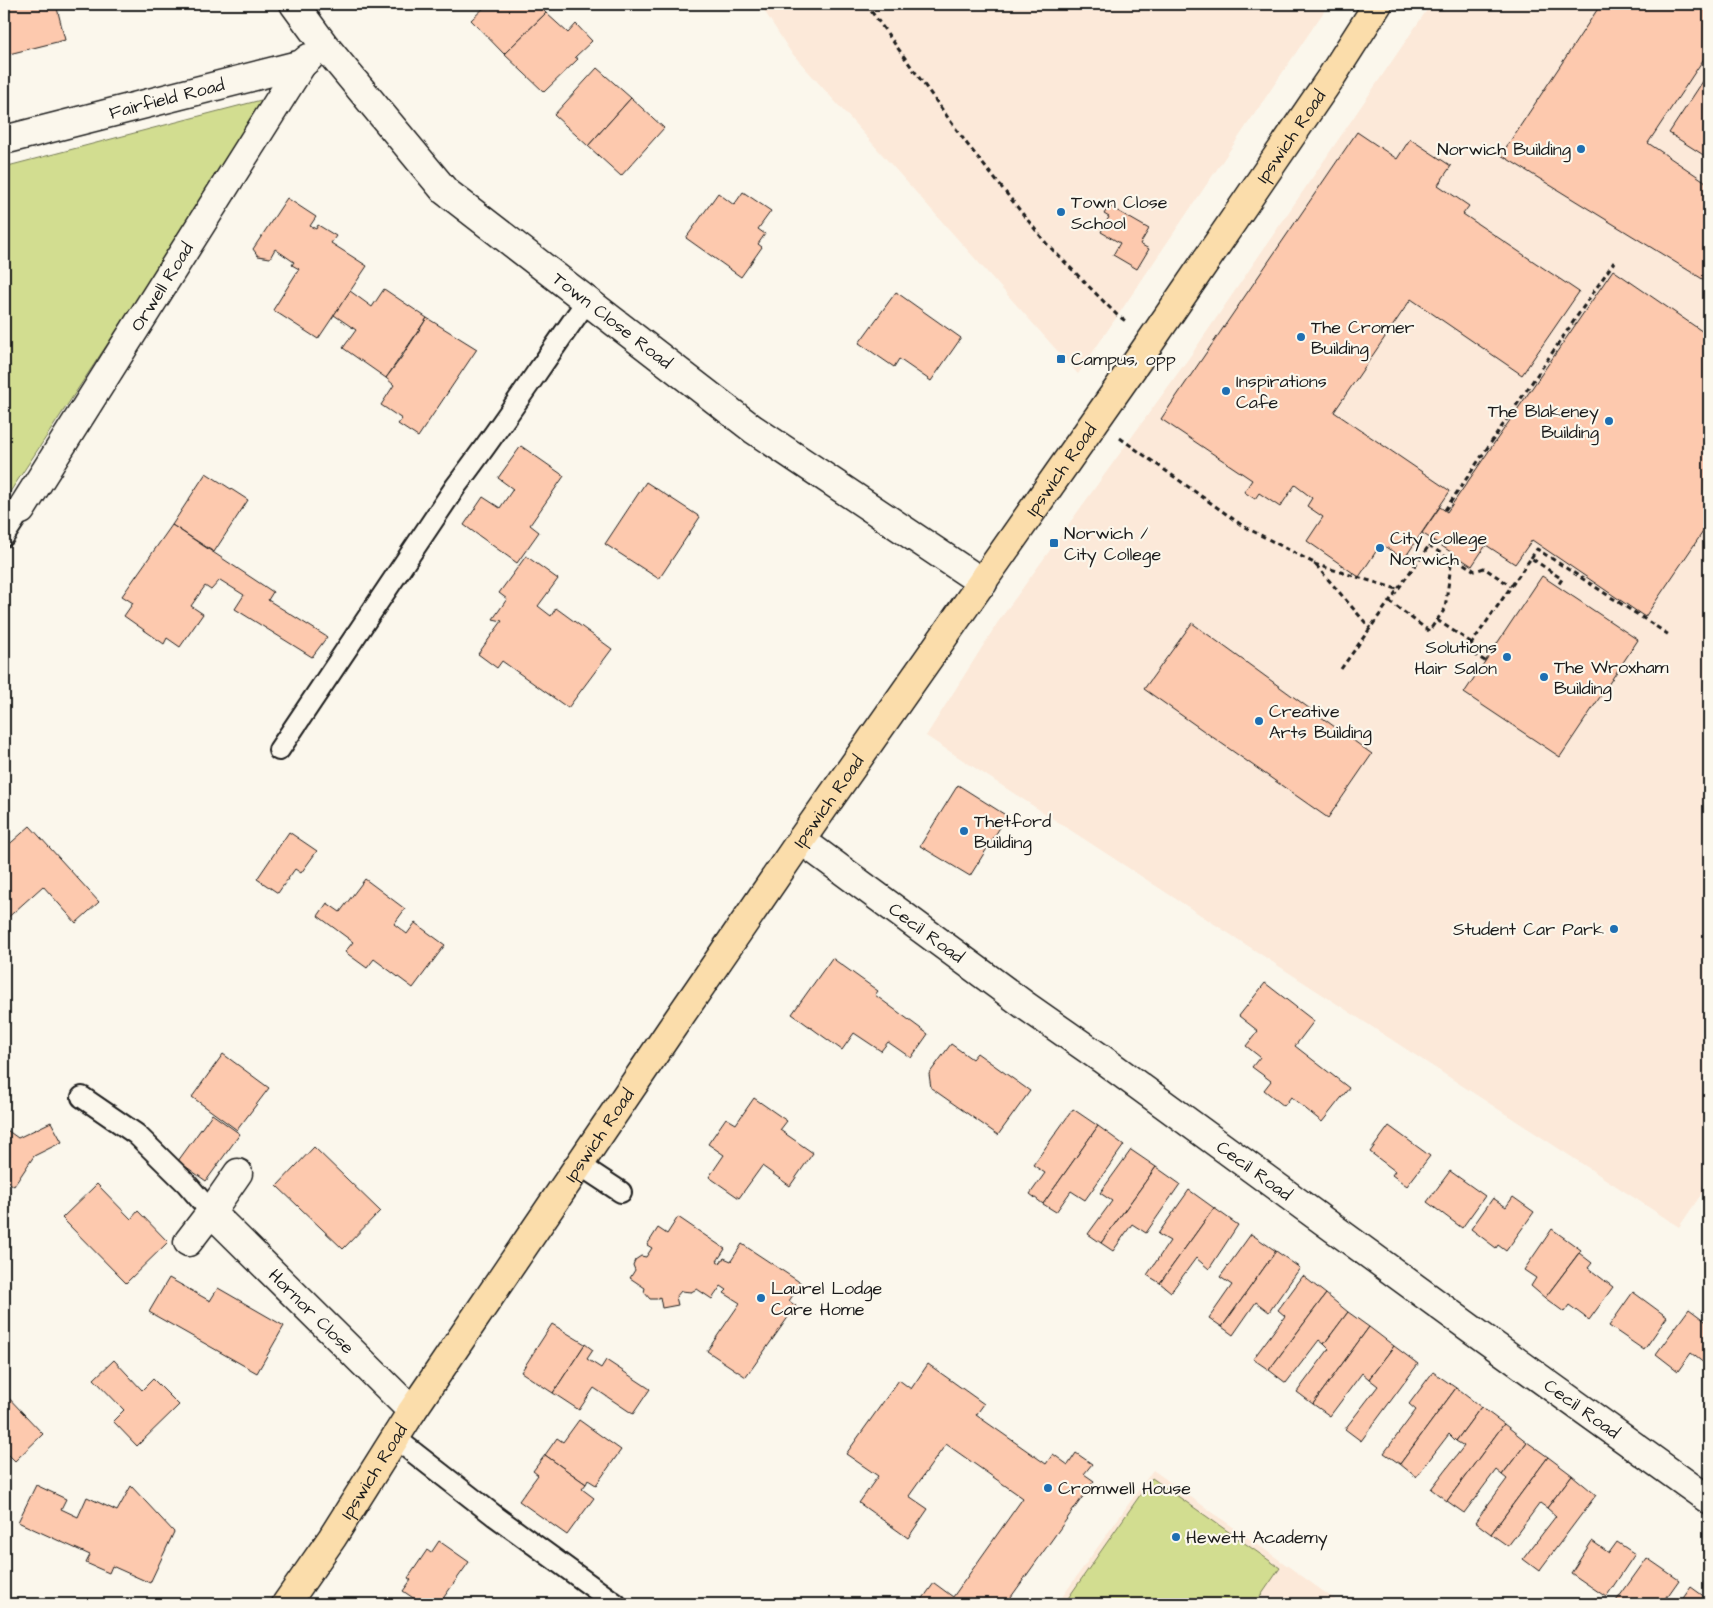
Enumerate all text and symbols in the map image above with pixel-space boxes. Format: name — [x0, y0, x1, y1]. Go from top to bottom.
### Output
street label: Fairfield Road — [106, 72, 227, 125]
street label: Ipswich Road — [1250, 85, 1332, 188]
place label: Norwich Building — [1437, 137, 1571, 163]
marker: Norwich Building — [1575, 143, 1587, 155]
place label: Town Close School — [1071, 190, 1168, 236]
marker: Town Close School — [1055, 206, 1067, 218]
street label: Orwell Road — [124, 237, 199, 336]
street label: Town Close Road — [547, 266, 678, 375]
place label: The Cromer Building — [1311, 315, 1415, 362]
marker: The Cromer Building — [1295, 331, 1307, 343]
place label: Campus, opp — [1071, 347, 1176, 372]
marker: Campus, opp — [1055, 353, 1067, 365]
place label: Inspirations Cafe — [1236, 369, 1327, 415]
marker: Inspirations Cafe — [1220, 385, 1232, 397]
place label: The Blakeney Building — [1488, 399, 1599, 446]
marker: The Blakeney Building — [1603, 415, 1615, 427]
street label: Ipswich Road — [1020, 418, 1102, 521]
place label: Norwich / City College — [1064, 521, 1161, 568]
place label: City College Norwich — [1390, 526, 1487, 572]
marker: Norwich / City College — [1048, 537, 1060, 549]
marker: City College Norwich — [1374, 542, 1386, 554]
place label: Solutions Hair Salon — [1414, 635, 1497, 681]
marker: Solutions Hair Salon — [1501, 651, 1513, 663]
place label: The Wroxham Building — [1554, 655, 1669, 702]
marker: The Wroxham Building — [1538, 671, 1550, 683]
place label: Creative Arts Building — [1269, 699, 1372, 746]
marker: Creative Arts Building — [1253, 715, 1265, 727]
street label: Ipswich Road — [787, 750, 870, 852]
place label: Thetford Building — [974, 809, 1051, 856]
marker: Thetford Building — [958, 825, 970, 837]
street label: Cecil Road — [884, 896, 969, 969]
place label: Student Car Park — [1453, 917, 1604, 942]
marker: Student Car Park — [1608, 923, 1620, 935]
street label: Ipswich Road — [559, 1083, 640, 1187]
street label: Cecil Road — [1211, 1134, 1297, 1206]
street label: Hornor Close — [263, 1263, 360, 1360]
place label: Laurel Lodge Care Home — [771, 1276, 883, 1322]
marker: Laurel Lodge Care Home — [755, 1292, 767, 1304]
street label: Cecil Road — [1539, 1373, 1625, 1444]
street label: Ipswich Road — [335, 1419, 413, 1524]
place label: Cromwell House — [1058, 1476, 1191, 1501]
marker: Cromwell House — [1042, 1482, 1054, 1494]
place label: Hewett Academy — [1186, 1525, 1328, 1551]
marker: Hewett Academy — [1170, 1531, 1182, 1543]

